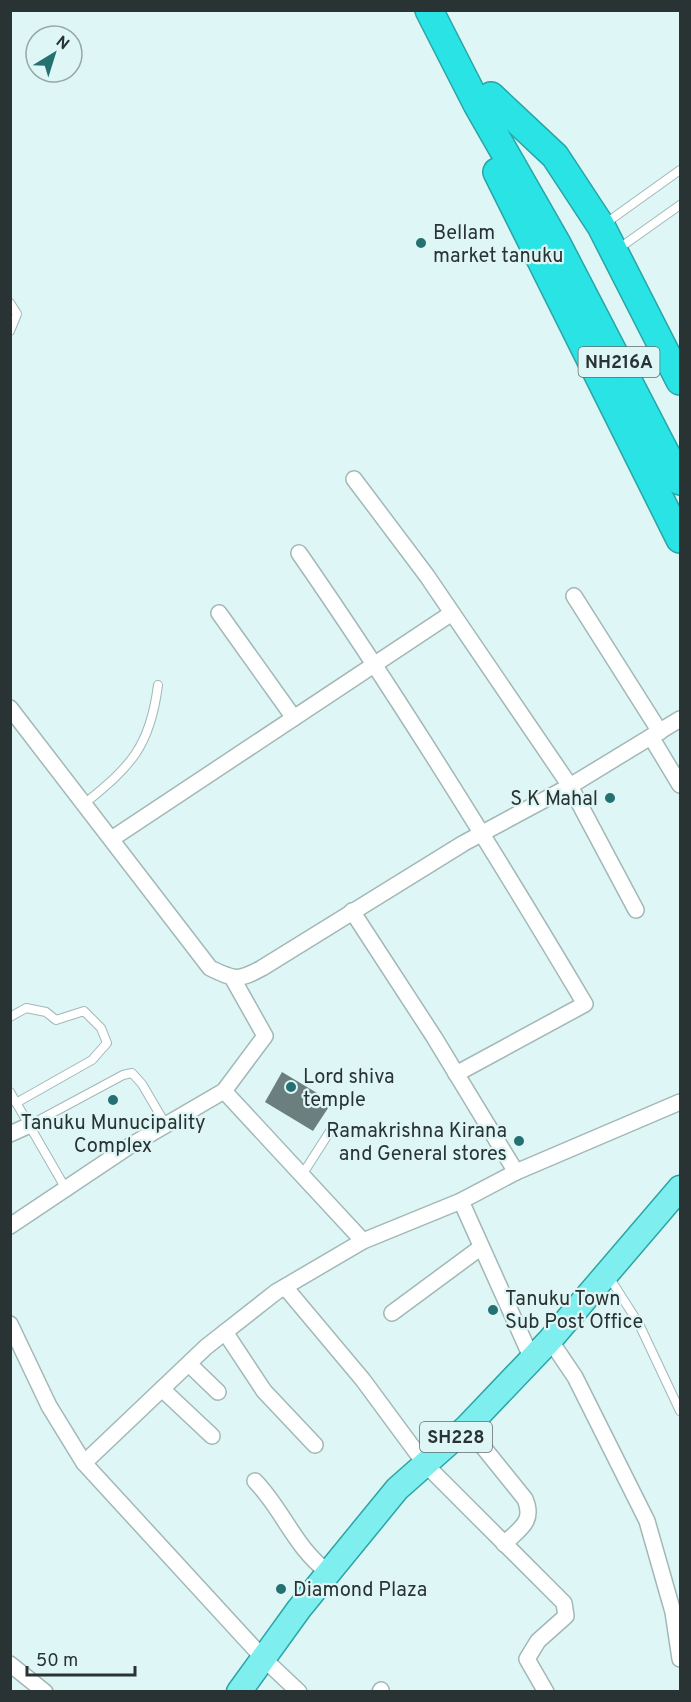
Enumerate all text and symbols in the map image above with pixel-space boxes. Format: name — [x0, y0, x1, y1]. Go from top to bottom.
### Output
north arrow — [24, 24, 84, 84]
text: N — [51, 32, 73, 55]
place label: Bellam market tanuku — [433, 221, 564, 270]
marker: Bellam market tanuku — [414, 236, 428, 250]
road number: NH216A — [578, 347, 660, 377]
place label: S K Mahal — [510, 787, 598, 813]
marker: S K Mahal — [603, 791, 617, 805]
place label: Lord shiva temple — [303, 1065, 395, 1114]
marker: Lord shiva temple — [284, 1080, 298, 1094]
marker: Tanuku Munucipality Complex — [106, 1093, 120, 1107]
place label: Tanuku Munucipality Complex — [20, 1111, 206, 1160]
place label: Ramakrishna Kirana and General stores — [326, 1119, 507, 1168]
marker: Ramakrishna Kirana and General stores — [512, 1134, 526, 1148]
place label: Tanuku Town Sub Post Office — [505, 1287, 643, 1336]
marker: Tanuku Town Sub Post Office — [486, 1303, 500, 1317]
road number: SH228 — [420, 1422, 492, 1452]
place label: Diamond Plaza — [293, 1578, 427, 1604]
marker: Diamond Plaza — [274, 1582, 288, 1596]
scale bar — [27, 1639, 135, 1677]
text: 50 m — [36, 1650, 78, 1673]

